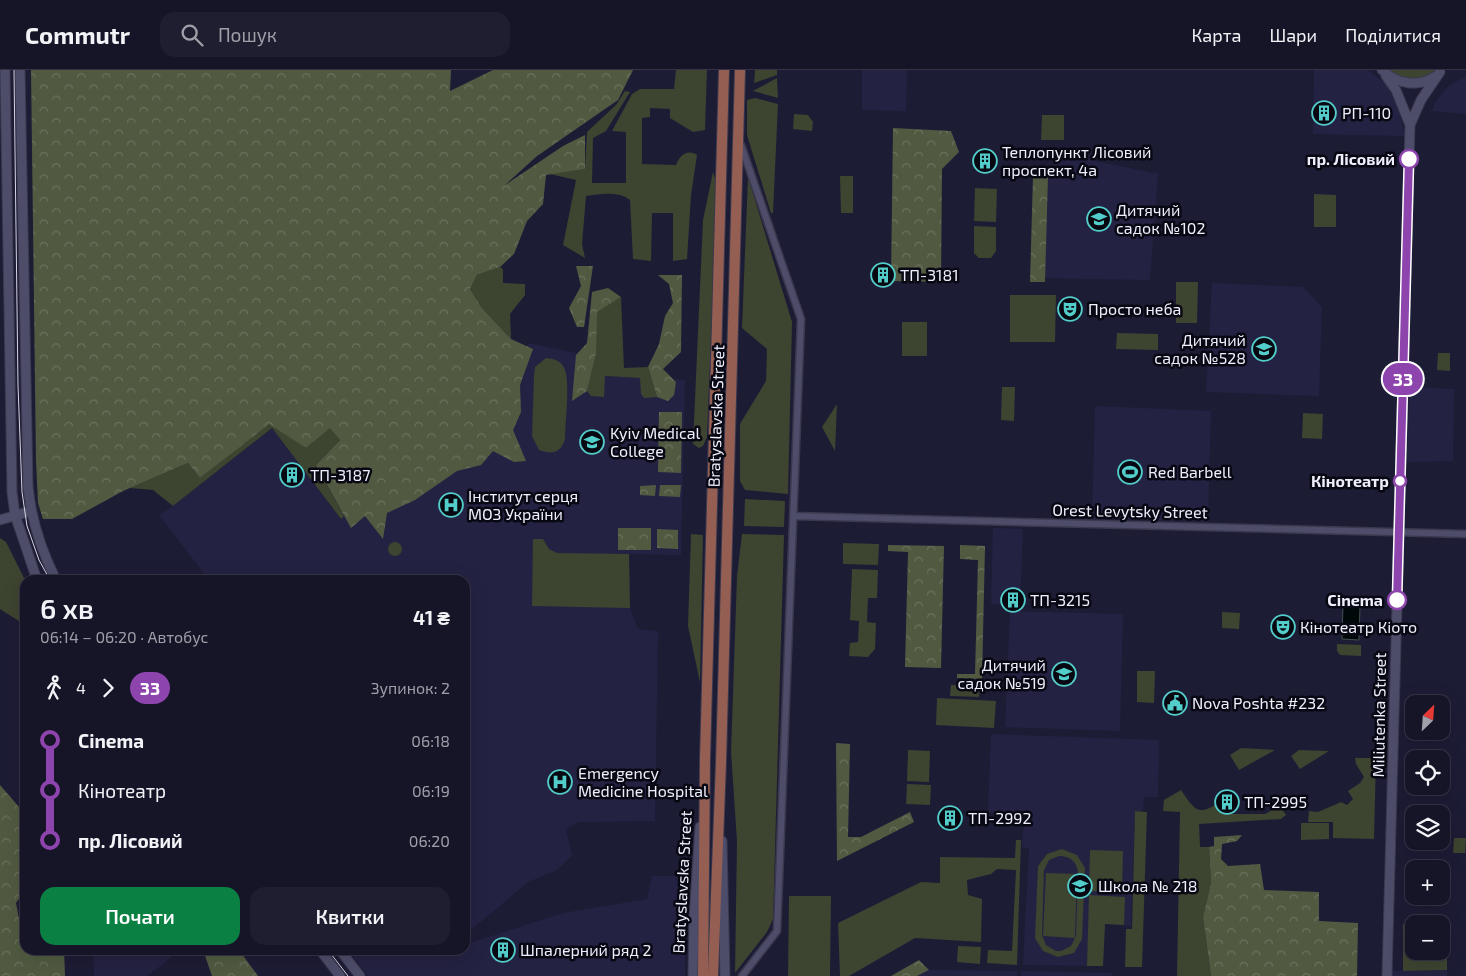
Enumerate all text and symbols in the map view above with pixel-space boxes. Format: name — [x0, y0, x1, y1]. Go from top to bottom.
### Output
search box — [160, 12, 510, 57]
text: Commutr — [25, 20, 130, 49]
icon: search — [178, 21, 206, 49]
text: Пошук — [218, 23, 277, 46]
text: Карта — [1191, 24, 1241, 46]
text: Шари — [1269, 24, 1317, 46]
text: Поділитися — [1345, 24, 1441, 46]
building icon: РП-110 — [1311, 100, 1337, 126]
place label: РП-110 — [1342, 103, 1391, 122]
place label: Теплопункт Лісовий проспект, 4а — [1002, 142, 1151, 179]
building icon: Теплопункт Лісовий проспект, 4а — [972, 148, 998, 174]
place label: пр. Лісовий — [1307, 149, 1395, 168]
marker: пр. Лісовий — [1399, 149, 1419, 169]
place label: Дитячий садок №102 — [1116, 200, 1205, 237]
school or university icon: Дитячий садок №102 — [1086, 206, 1112, 232]
building icon: ТП-3181 — [870, 262, 896, 288]
place label: ТП-3181 — [900, 265, 959, 284]
theatre icon: Просто неба — [1057, 296, 1083, 322]
place label: Просто неба — [1088, 299, 1181, 318]
place label: Дитячий садок №528 — [1154, 330, 1246, 367]
school or university icon: Дитячий садок №528 — [1251, 336, 1277, 362]
street label: Bratyslavska Street — [704, 344, 727, 488]
line badge: 33 — [1380, 363, 1426, 395]
text: 33 — [1393, 368, 1413, 390]
place label: Kyiv Medical College — [610, 423, 701, 460]
school or university icon: Kyiv Medical College — [579, 429, 605, 455]
sports icon: Red Barbell — [1117, 459, 1143, 485]
building icon: ТП-3187 — [279, 462, 305, 488]
place label: Red Barbell — [1148, 462, 1232, 481]
place label: ТП-3187 — [310, 465, 370, 484]
place label: Кінотеатр — [1311, 471, 1389, 490]
marker: Кінотеатр — [1393, 474, 1407, 488]
place label: Інститут серця МОЗ України — [468, 486, 578, 523]
hospital icon: Інститут серця МОЗ України — [438, 492, 464, 518]
street label: Orest Levytsky Street — [1052, 500, 1208, 521]
building icon: ТП-3215 — [1000, 587, 1026, 613]
place label: ТП-3215 — [1030, 590, 1090, 609]
place label: Cinema — [1327, 590, 1383, 609]
marker: Cinema — [1387, 590, 1407, 610]
text: 6 хв — [40, 591, 94, 625]
text: 41 ₴ — [413, 606, 450, 629]
theatre icon: Кінотеатр Кіото — [1270, 614, 1296, 640]
place label: Кінотеатр Кіото — [1300, 617, 1417, 636]
text: 06:14 – 06:20 · Автобус — [40, 627, 208, 646]
street label: Miliutenka Street — [1368, 652, 1389, 778]
place label: Дитячий садок №519 — [958, 655, 1046, 692]
school or university icon: Дитячий садок №519 — [1051, 661, 1077, 687]
icon: walk — [40, 674, 68, 702]
icon: forward — [94, 674, 122, 702]
text: 33 — [140, 677, 160, 699]
text: 4 — [76, 678, 86, 697]
text: Зупинок: 2 — [371, 678, 450, 697]
public building icon: Nova Poshta #232 — [1162, 690, 1188, 716]
place label: Nova Poshta #232 — [1192, 693, 1325, 712]
north arrow — [1405, 695, 1450, 740]
map controls — [1405, 695, 1450, 960]
text: Cinema — [78, 729, 144, 752]
text: 06:18 — [411, 731, 450, 750]
button: locate — [1405, 750, 1450, 795]
place label: Emergency Medicine Hospital — [578, 763, 708, 800]
hospital icon: Emergency Medicine Hospital — [547, 769, 573, 795]
text: Кінотеатр — [78, 779, 166, 802]
text: 06:19 — [412, 781, 450, 800]
building icon: ТП-2995 — [1214, 789, 1240, 815]
place label: ТП-2995 — [1244, 792, 1307, 811]
building icon: ТП-2992 — [937, 805, 963, 831]
button: layers — [1405, 805, 1450, 850]
place label: ТП-2992 — [968, 808, 1031, 827]
street label: Bratyslavska Street — [668, 810, 695, 954]
text: пр. Лісовий — [78, 829, 183, 852]
text: 06:20 — [409, 831, 450, 850]
button: + — [1405, 860, 1450, 905]
school or university icon: Школа № 218 — [1067, 873, 1093, 899]
place label: Школа № 218 — [1098, 876, 1198, 895]
button: Почати — [40, 887, 240, 945]
button: Квитки — [250, 887, 450, 945]
button: − — [1405, 915, 1450, 960]
building icon: Шпалерний ряд 2 — [490, 937, 516, 963]
place label: Шпалерний ряд 2 — [520, 940, 652, 959]

